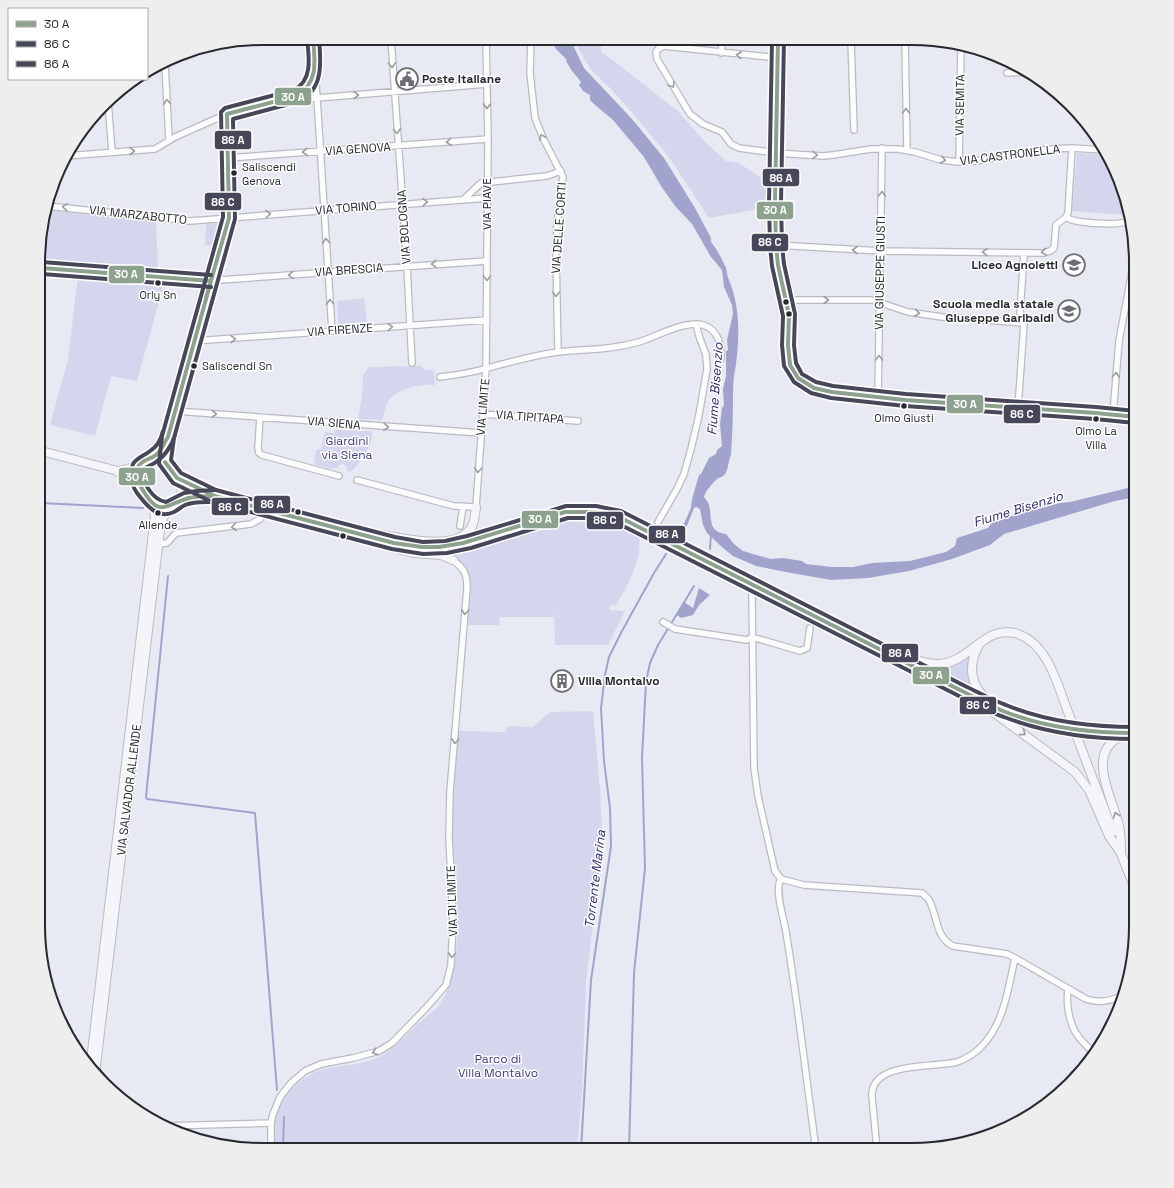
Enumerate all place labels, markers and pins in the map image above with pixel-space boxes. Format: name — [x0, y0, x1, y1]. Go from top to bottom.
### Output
public building icon: Poste Italiane — [394, 66, 420, 92]
place label: Poste Italiane — [422, 71, 501, 87]
place label: Saliscendi Genova — [242, 160, 296, 188]
marker: Saliscendi Genova — [229, 168, 239, 178]
school or university icon: Liceo Agnoletti — [1061, 252, 1087, 278]
place label: Liceo Agnoletti — [971, 257, 1058, 273]
marker: Orly Sn — [153, 278, 163, 288]
place label: Orly Sn — [139, 288, 177, 302]
place label: Scuola media statale Giuseppe Garibaldi — [933, 296, 1054, 326]
unlabelled marker — [781, 297, 791, 307]
school or university icon: Scuola media statale Giuseppe Garibaldi — [1056, 298, 1082, 324]
unlabelled marker — [784, 309, 794, 319]
place label: Saliscendi Sn — [202, 359, 272, 373]
marker: Saliscendi Sn — [189, 361, 199, 371]
marker: Olmo Giusti — [899, 401, 909, 411]
place label: Olmo Giusti — [874, 411, 934, 425]
marker: Olmo La Villa — [1091, 414, 1101, 424]
place label: Olmo La Villa — [1075, 424, 1117, 452]
unlabelled marker — [293, 507, 303, 517]
marker: Allende — [153, 508, 163, 518]
place label: Allende — [138, 518, 178, 532]
unlabelled marker — [338, 531, 348, 541]
building icon: Villa Montalvo — [549, 668, 575, 694]
place label: Villa Montalvo — [578, 673, 659, 689]

